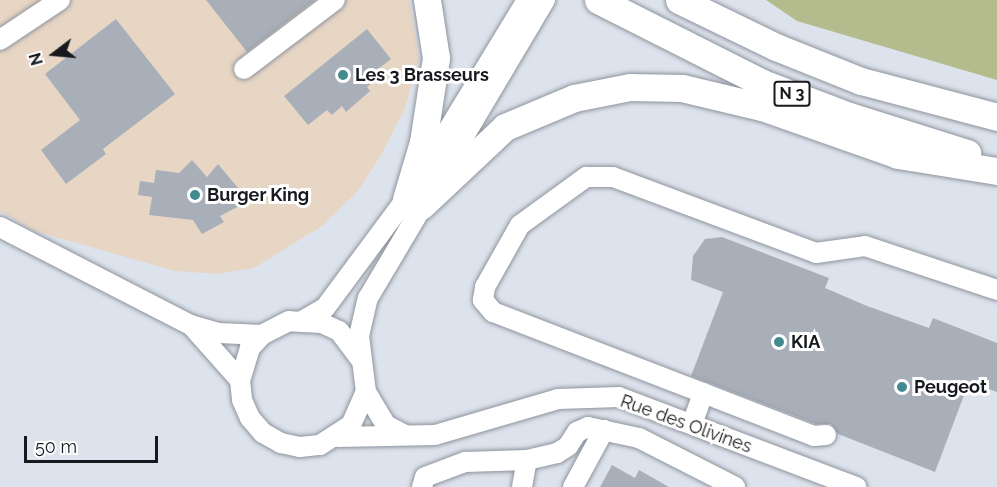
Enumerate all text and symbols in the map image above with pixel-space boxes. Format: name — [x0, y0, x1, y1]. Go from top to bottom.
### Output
north arrow — [24, 24, 84, 84]
text: N — [25, 51, 47, 68]
place label: Les 3 Brasseurs — [355, 64, 489, 86]
marker: Les 3 Brasseurs — [336, 68, 350, 82]
road number: N 3 — [772, 81, 812, 107]
place label: Burger King — [207, 184, 310, 206]
marker: Burger King — [188, 188, 202, 202]
place label: KIA — [791, 331, 820, 353]
marker: KIA — [772, 335, 786, 349]
place label: Peugeot — [914, 376, 987, 398]
marker: Peugeot — [895, 380, 909, 394]
street label: Rue des Olivines — [617, 390, 755, 458]
scale bar — [27, 424, 160, 462]
text: 50 m — [35, 436, 77, 457]

